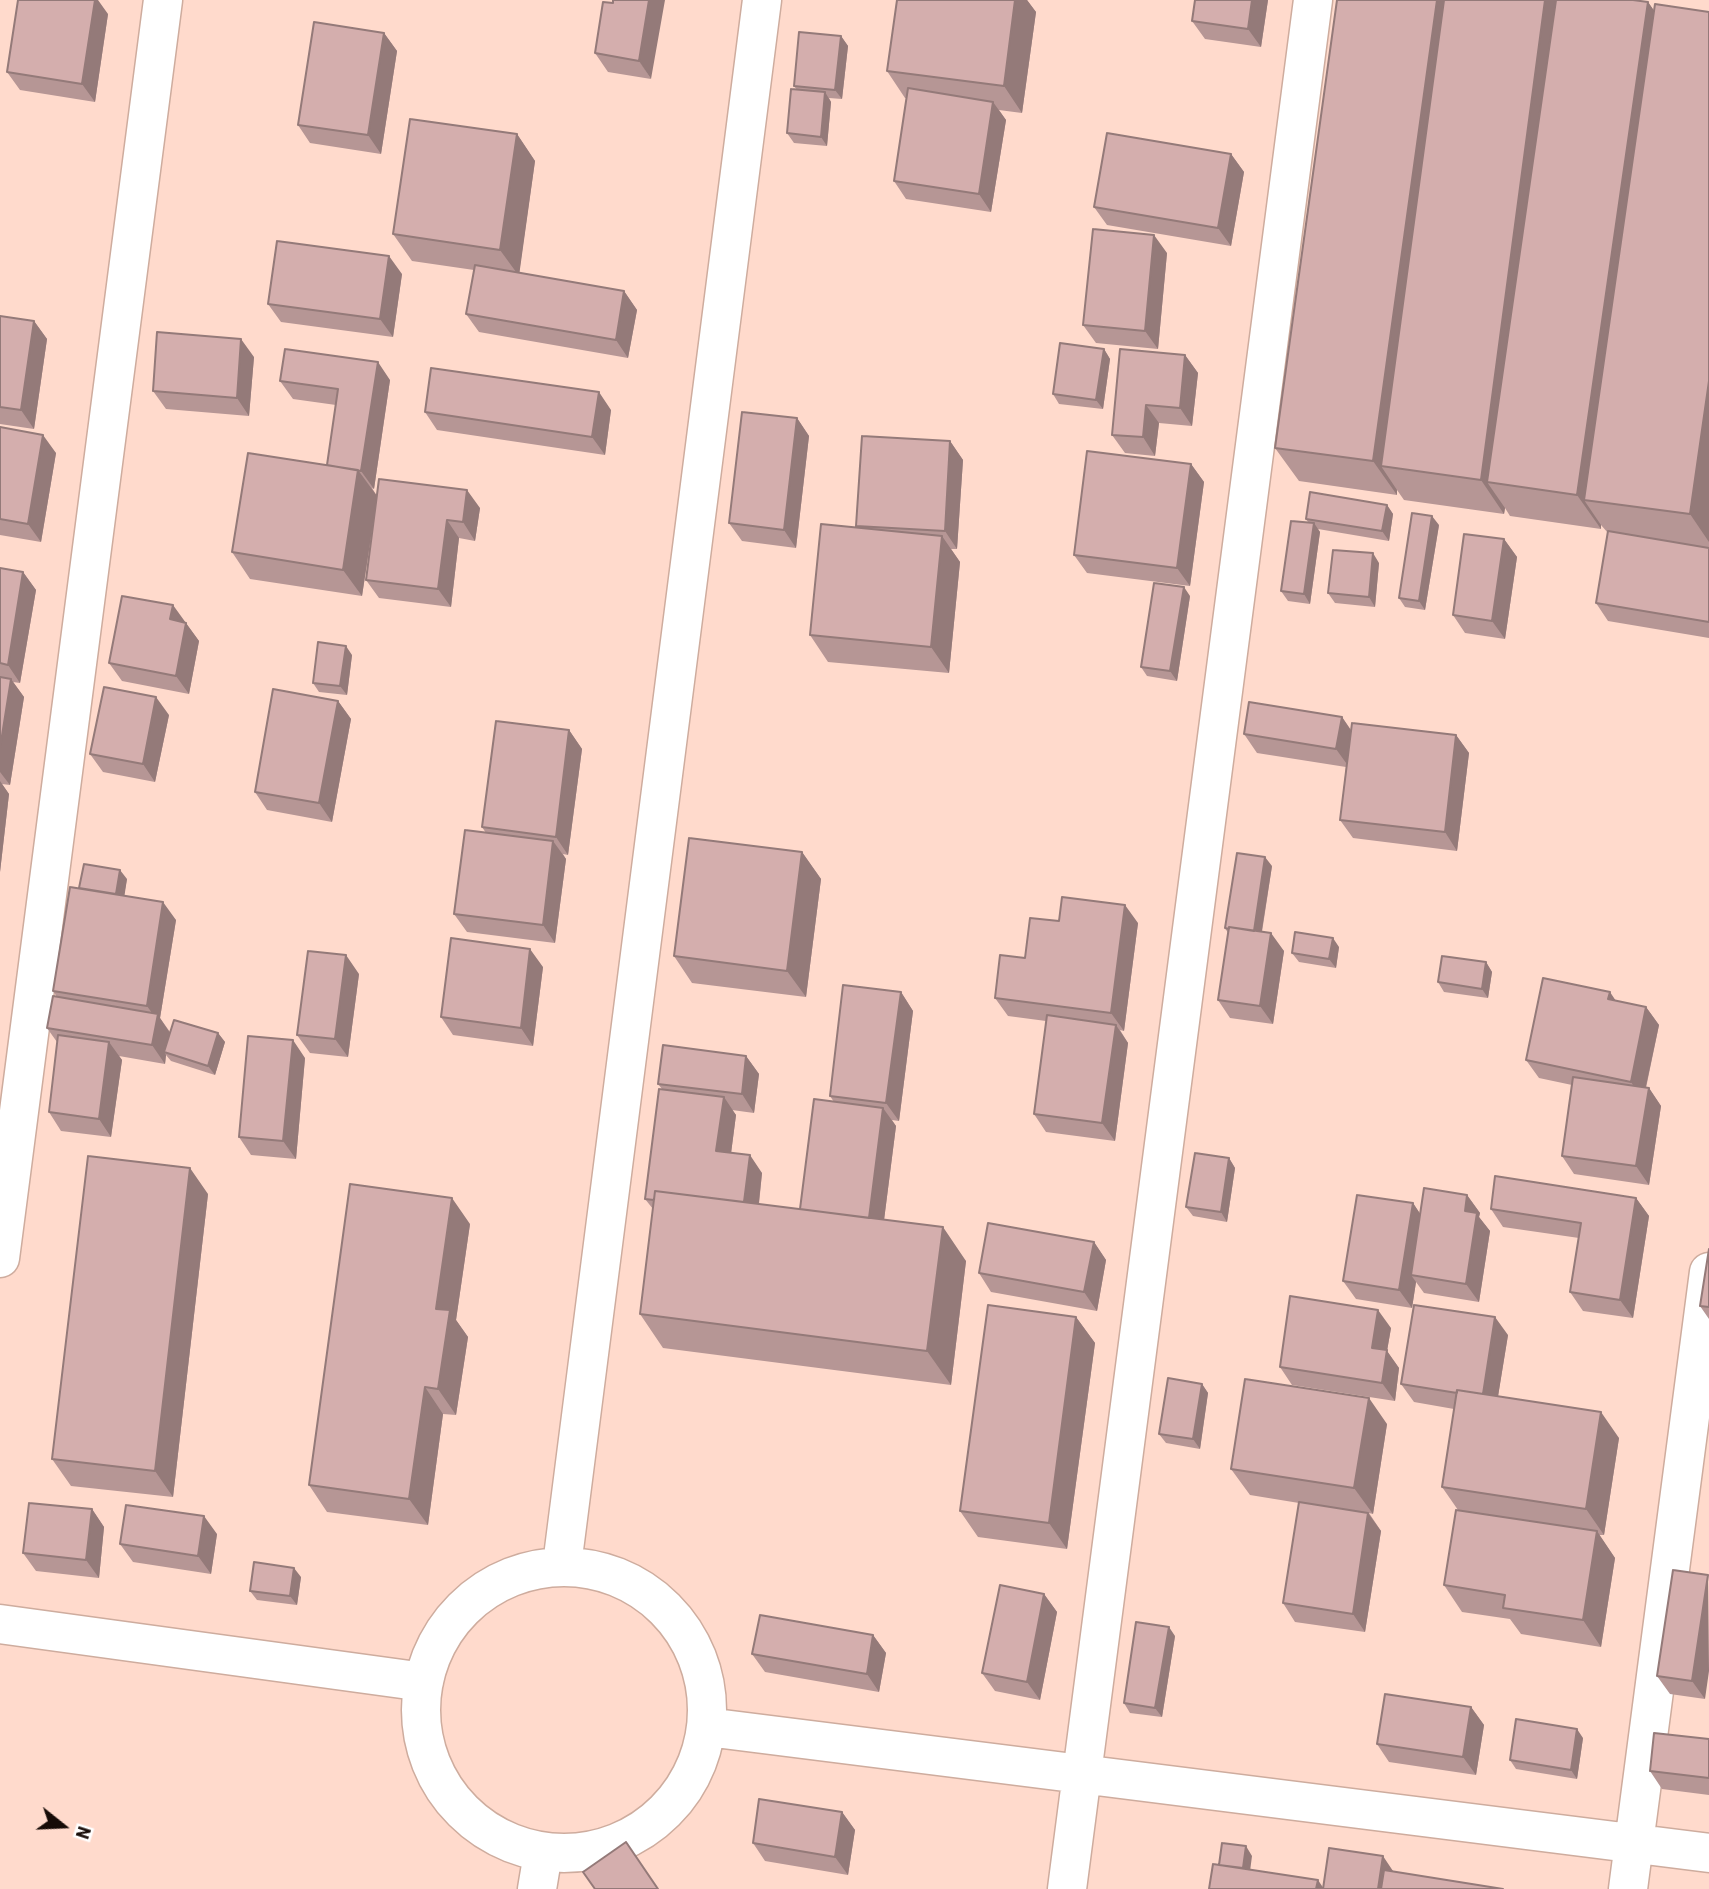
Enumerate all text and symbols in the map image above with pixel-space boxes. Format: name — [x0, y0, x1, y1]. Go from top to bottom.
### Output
north arrow — [28, 1791, 98, 1861]
text: N — [71, 1824, 96, 1842]

